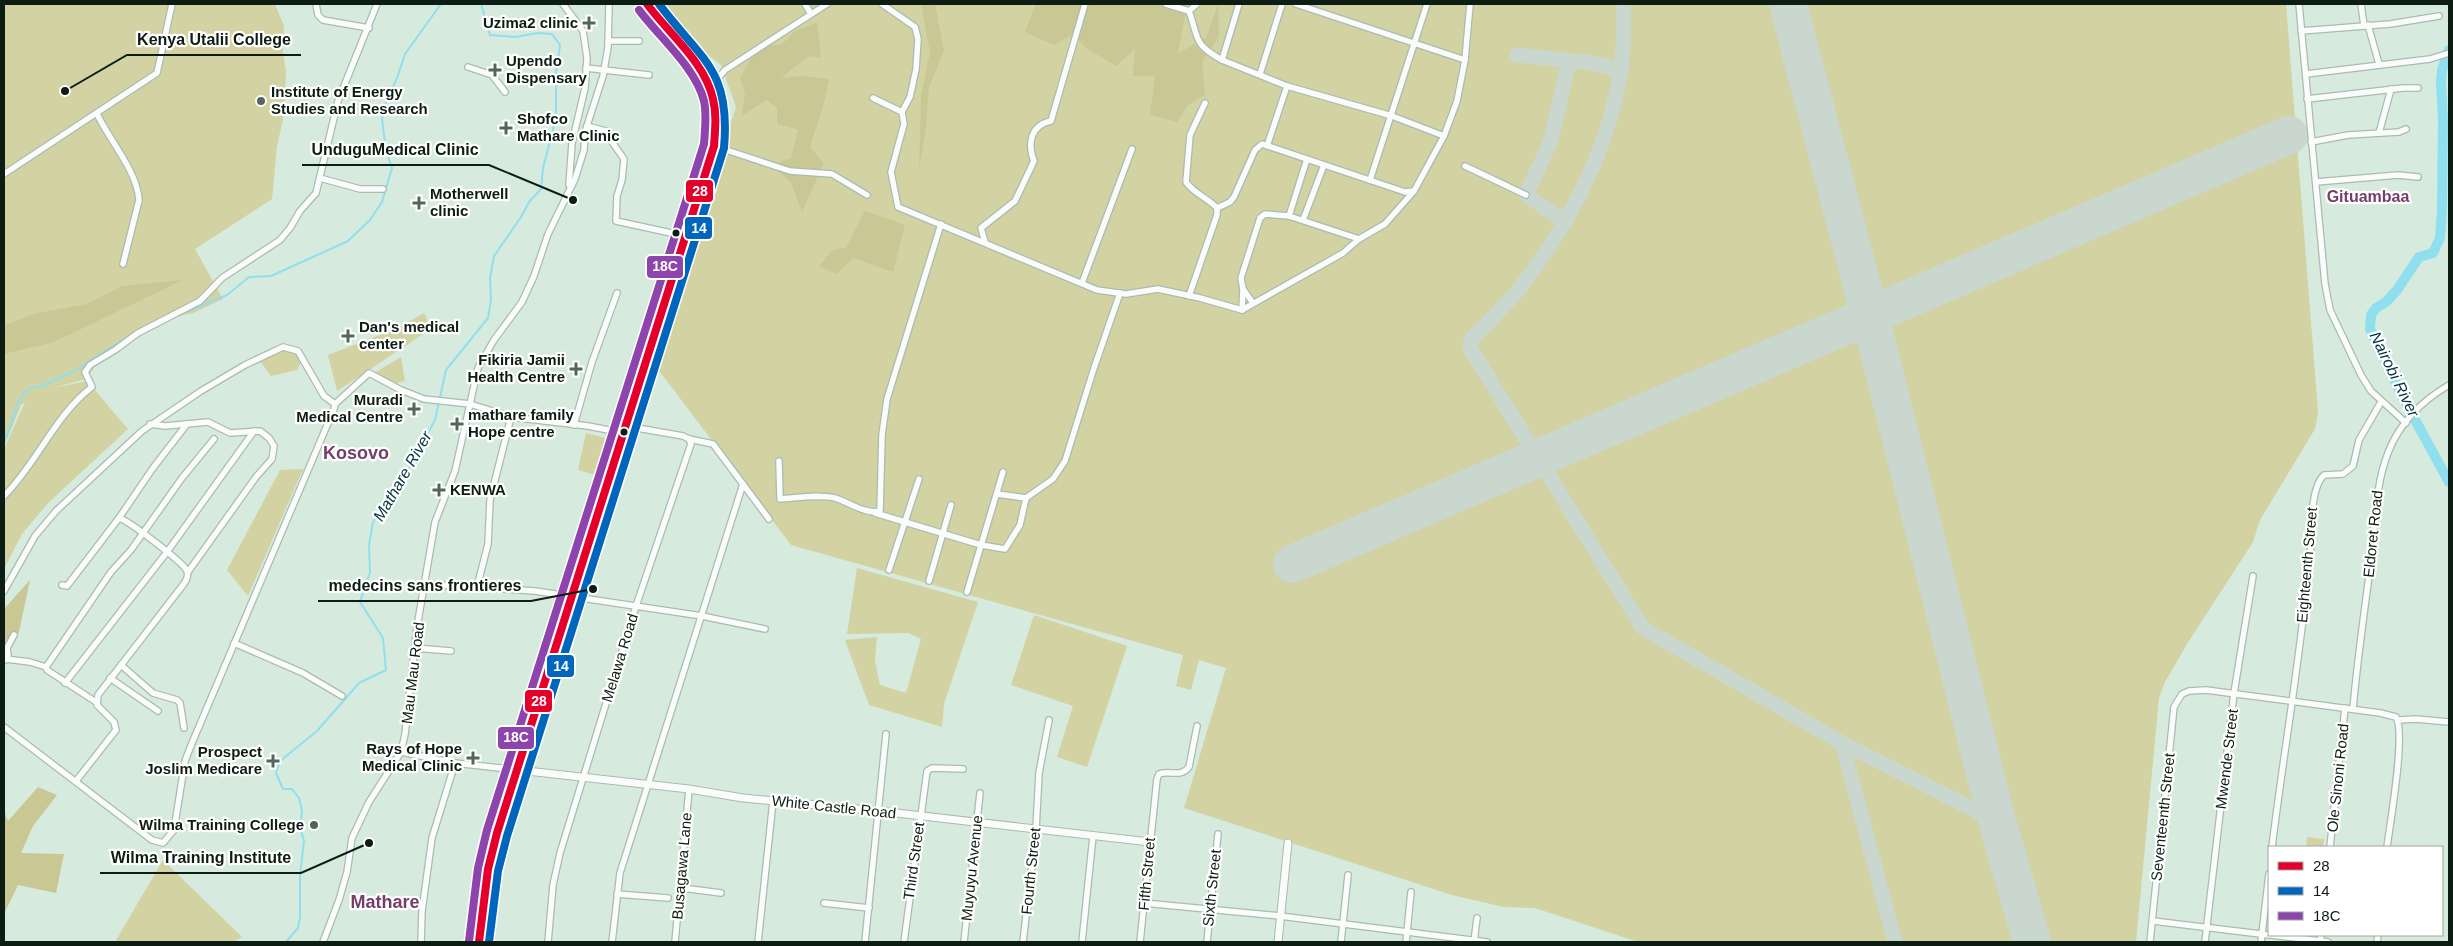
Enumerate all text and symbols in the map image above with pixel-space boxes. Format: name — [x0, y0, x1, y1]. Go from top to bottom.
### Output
place label: Uzima2 clinic — [483, 14, 578, 31]
marker: Uzima2 clinic — [582, 16, 596, 30]
callout: Kenya Utalii College — [127, 24, 301, 55]
text: Kenya Utalii College — [137, 31, 291, 48]
place label: Upendo Dispensary — [506, 52, 588, 86]
marker: Upendo Dispensary — [488, 63, 502, 77]
place label: Institute of Energy Studies and Research — [271, 83, 428, 117]
marker: Institute of Energy Studies and Research — [255, 95, 267, 107]
place label: Shofco Mathare Clinic — [517, 110, 620, 144]
marker: Shofco Mathare Clinic — [499, 121, 513, 135]
callout: UnduguMedical Clinic — [302, 134, 489, 165]
text: UnduguMedical Clinic — [311, 141, 479, 158]
line badge: 28 — [685, 179, 714, 203]
text: 28 — [692, 183, 708, 199]
place label: Motherwell clinic — [430, 185, 508, 219]
district label: Gituambaa — [2327, 188, 2409, 205]
marker: Motherwell clinic — [412, 196, 426, 210]
line badge: 14 — [684, 216, 713, 240]
text: 14 — [691, 220, 707, 236]
unlabelled marker — [671, 228, 681, 238]
line badge: 18C — [646, 255, 684, 279]
text: 18C — [652, 258, 678, 274]
place label: Dan's medical center — [359, 318, 459, 352]
marker: Dan's medical center — [341, 329, 355, 343]
water label: Nairobi River — [2367, 329, 2423, 420]
place label: Fikiria Jamii Health Centre — [467, 351, 565, 385]
marker: Fikiria Jamii Health Centre — [569, 362, 583, 376]
place label: Muradi Medical Centre — [296, 391, 403, 425]
marker: Muradi Medical Centre — [407, 402, 421, 416]
place label: mathare family Hope centre — [468, 406, 575, 440]
marker: mathare family Hope centre — [450, 417, 464, 431]
unlabelled marker — [619, 427, 629, 437]
water label: Mathare River — [370, 428, 435, 524]
district label: Kosovo — [323, 443, 389, 463]
place label: KENWA — [450, 481, 506, 498]
marker: KENWA — [432, 483, 446, 497]
street label: Eldoret Road — [2359, 490, 2386, 578]
street label: Eighteenth Street — [2293, 506, 2320, 623]
callout: medecins sans frontieres — [318, 570, 531, 601]
text: medecins sans frontieres — [329, 577, 522, 594]
street label: Melawa Road — [598, 612, 641, 704]
street label: Mau Mau Road — [398, 621, 427, 725]
line badge: 14 — [546, 654, 575, 678]
text: 14 — [553, 658, 569, 674]
line badge: 28 — [524, 689, 553, 713]
text: 28 — [531, 693, 547, 709]
street label: Mwende Street — [2212, 707, 2241, 810]
street label: Ole Sinoni Road — [2323, 723, 2352, 833]
line badge: 18C — [497, 726, 535, 750]
text: 18C — [503, 729, 529, 745]
place label: Rays of Hope Medical Clinic — [362, 740, 462, 774]
place label: Prospect Joslim Medicare — [145, 743, 262, 777]
marker: Rays of Hope Medical Clinic — [466, 751, 480, 765]
street label: Seventeenth Street — [2147, 751, 2178, 882]
marker: Prospect Joslim Medicare — [266, 754, 280, 768]
street label: White Castle Road — [771, 792, 897, 821]
street label: Busagawa Lane — [668, 812, 695, 920]
street label: Muyuyu Avenue — [957, 814, 986, 922]
place label: Wilma Training College — [139, 816, 304, 833]
marker: Wilma Training College — [308, 819, 320, 831]
street label: Third Street — [900, 820, 927, 901]
street label: Fourth Street — [1017, 826, 1044, 915]
street label: Fifth Street — [1135, 836, 1158, 911]
callout: Wilma Training Institute — [100, 842, 301, 873]
legend — [2268, 846, 2443, 936]
street label: Sixth Street — [1199, 848, 1224, 927]
text: Wilma Training Institute — [111, 849, 291, 866]
text: 28 — [2313, 857, 2330, 874]
text: 14 — [2313, 882, 2330, 899]
district label: Mathare — [350, 892, 420, 912]
text: 18C — [2313, 907, 2341, 924]

